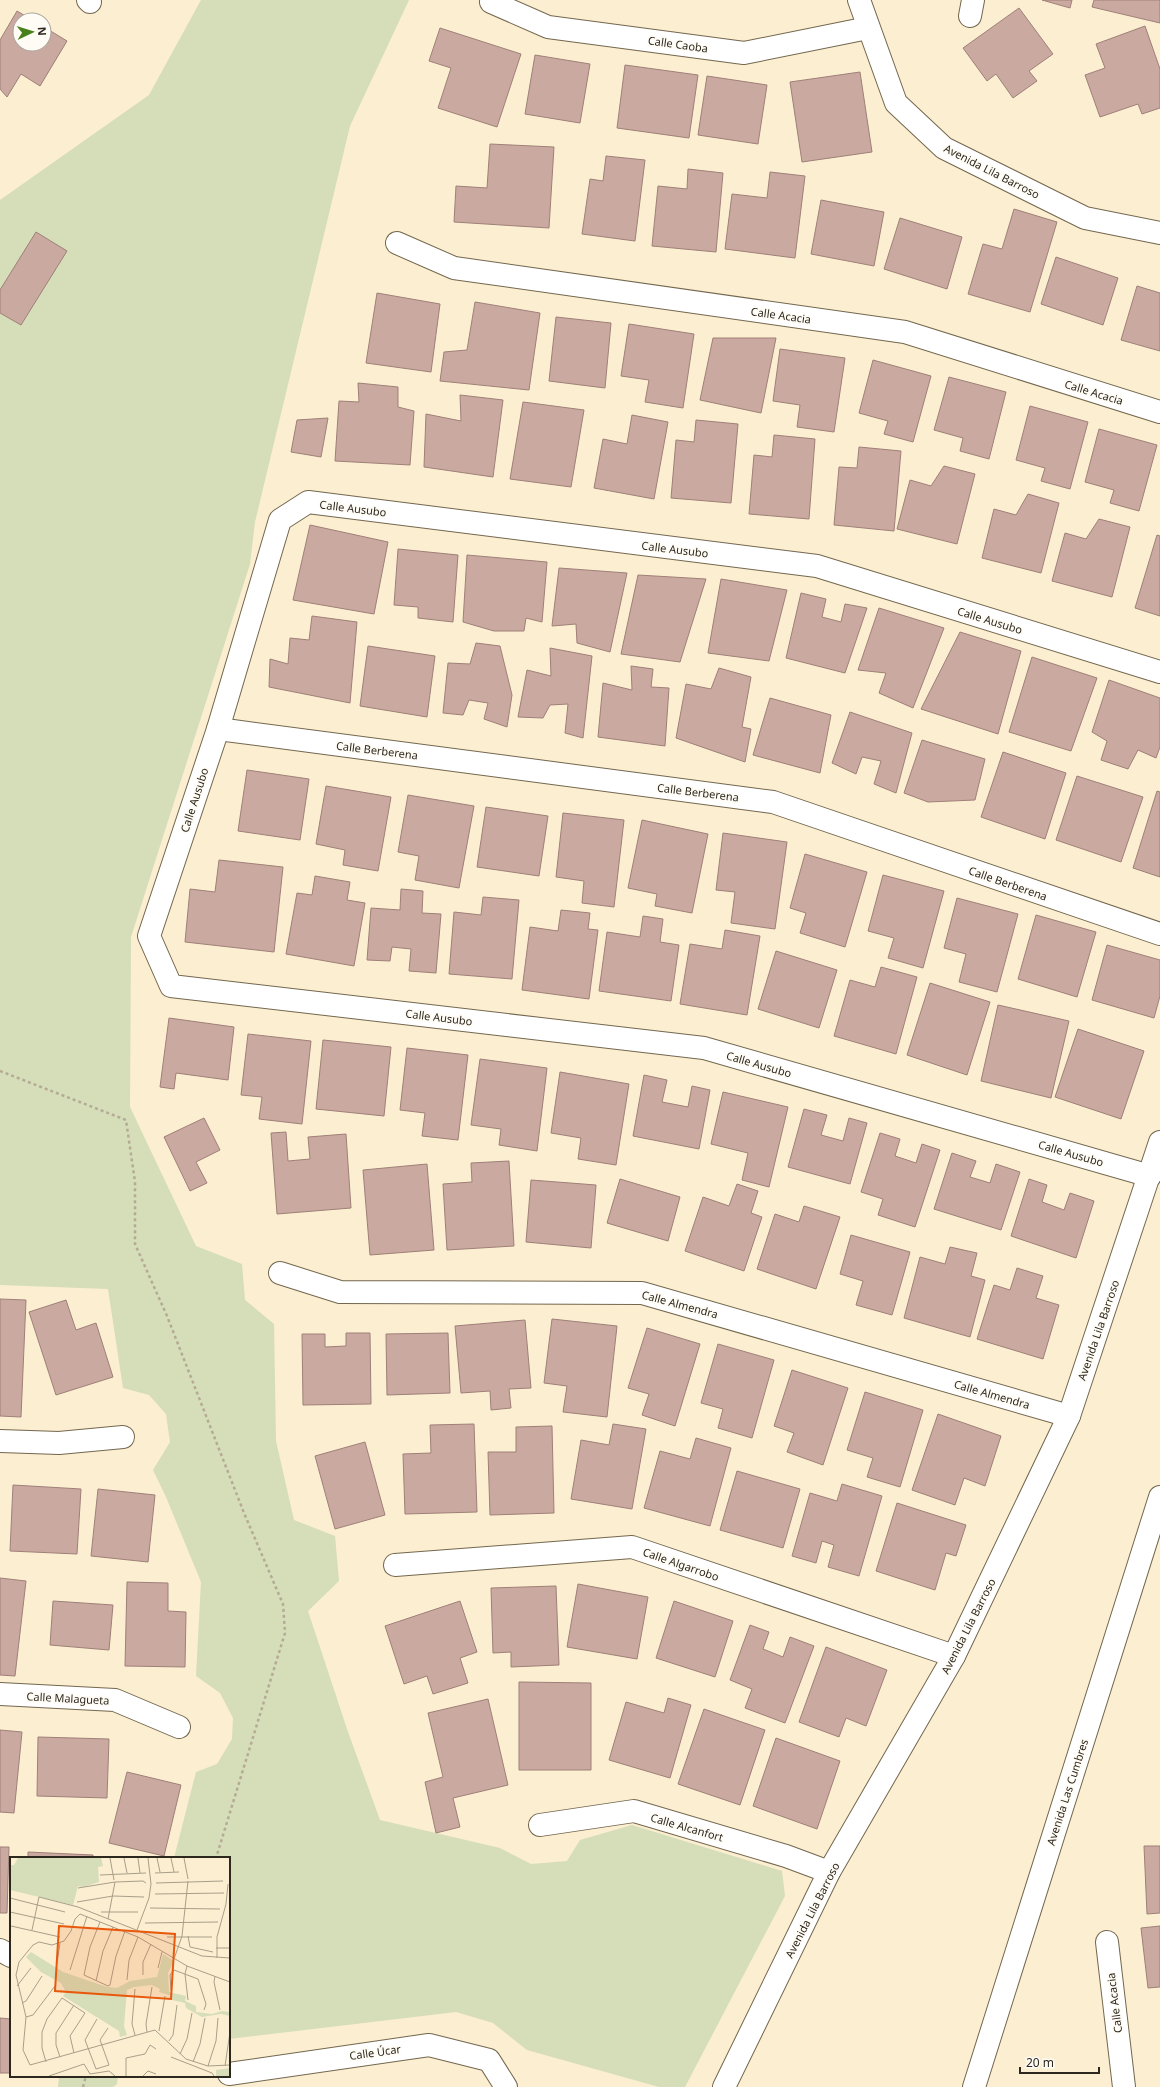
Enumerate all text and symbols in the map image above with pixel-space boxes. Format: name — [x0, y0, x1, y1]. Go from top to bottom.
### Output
north arrow — [12, 12, 52, 52]
text: N — [35, 26, 50, 36]
street label: Calle Caoba — [647, 32, 709, 56]
street label: Avenida Lila Barroso — [942, 140, 1043, 202]
street label: Calle Acacia — [750, 303, 812, 327]
street label: Calle Acacia — [1063, 376, 1125, 408]
street label: Calle Ausubo — [319, 496, 388, 520]
street label: Calle Ausubo — [641, 537, 710, 561]
street label: Calle Ausubo — [956, 603, 1025, 637]
street label: Calle Berberena — [335, 738, 419, 762]
street label: Calle Ausubo — [176, 765, 212, 834]
street label: Calle Berberena — [656, 780, 740, 804]
street label: Calle Berberena — [967, 863, 1049, 903]
street label: Calle Ausubo — [405, 1005, 474, 1029]
street label: Calle Ausubo — [725, 1048, 794, 1081]
street label: Calle Ausubo — [1037, 1137, 1106, 1170]
street label: Avenida Lila Barroso — [1074, 1277, 1122, 1382]
street label: Calle Almendra — [640, 1287, 720, 1321]
street label: Calle Almendra — [952, 1376, 1032, 1412]
street label: Calle Algarrobo — [641, 1544, 721, 1584]
street label: Avenida Lila Barroso — [937, 1575, 999, 1676]
street label: Calle Malagueta — [26, 1688, 110, 1708]
street label: Avenida Las Cumbres — [1043, 1737, 1091, 1847]
street label: Calle Alcanfort — [649, 1809, 725, 1845]
inset map — [10, 1857, 230, 2077]
street label: Avenida Lila Barroso — [781, 1859, 843, 1960]
street label: Calle Acacia — [1103, 1972, 1125, 2034]
street label: Calle Úcar — [348, 2041, 402, 2063]
scale bar — [1020, 2049, 1099, 2075]
text: 20 m — [1026, 2054, 1054, 2071]

